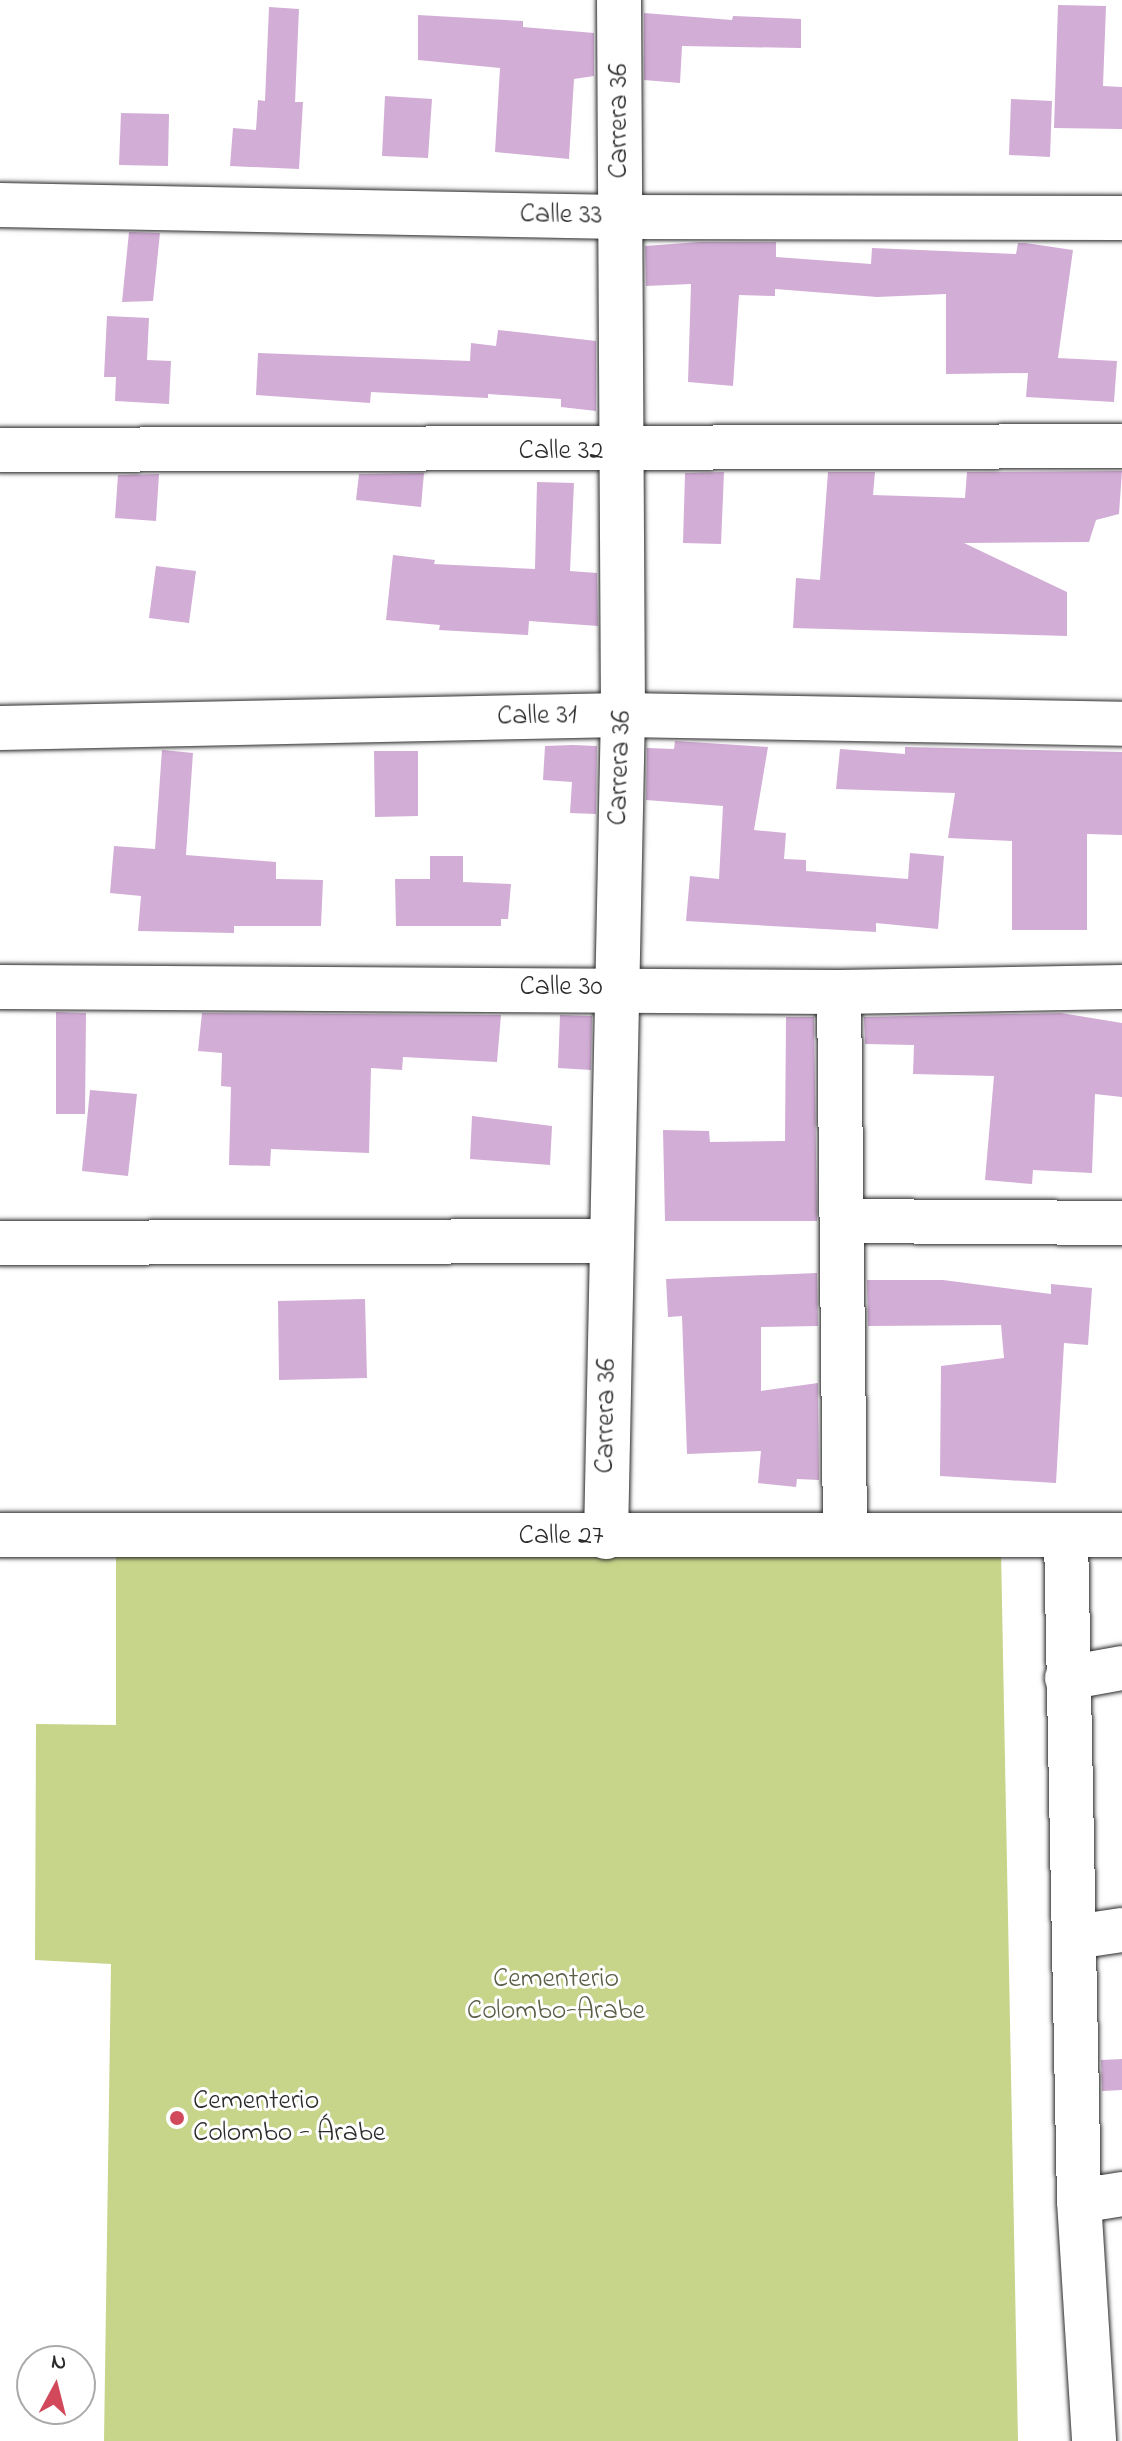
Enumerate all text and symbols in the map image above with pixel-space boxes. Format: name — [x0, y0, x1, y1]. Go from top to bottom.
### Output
street label: Carrera 36 — [603, 63, 637, 179]
street label: Calle 33 — [519, 198, 603, 234]
street label: Calle 32 — [519, 435, 603, 469]
street label: Calle 31 — [497, 700, 577, 734]
street label: Carrera 36 — [602, 710, 640, 826]
street label: Calle 30 — [519, 971, 603, 1005]
street label: Carrera 36 — [589, 1358, 625, 1474]
street label: Calle 27 — [519, 1520, 603, 1554]
park label: Cementerio Colombo-Arabe — [467, 1963, 645, 2029]
place label: Cementerio Colombo - Árabe — [193, 2085, 385, 2151]
marker: Cementerio Colombo - Árabe — [168, 2109, 186, 2127]
north arrow — [16, 2345, 96, 2425]
text: N — [49, 2346, 68, 2380]

